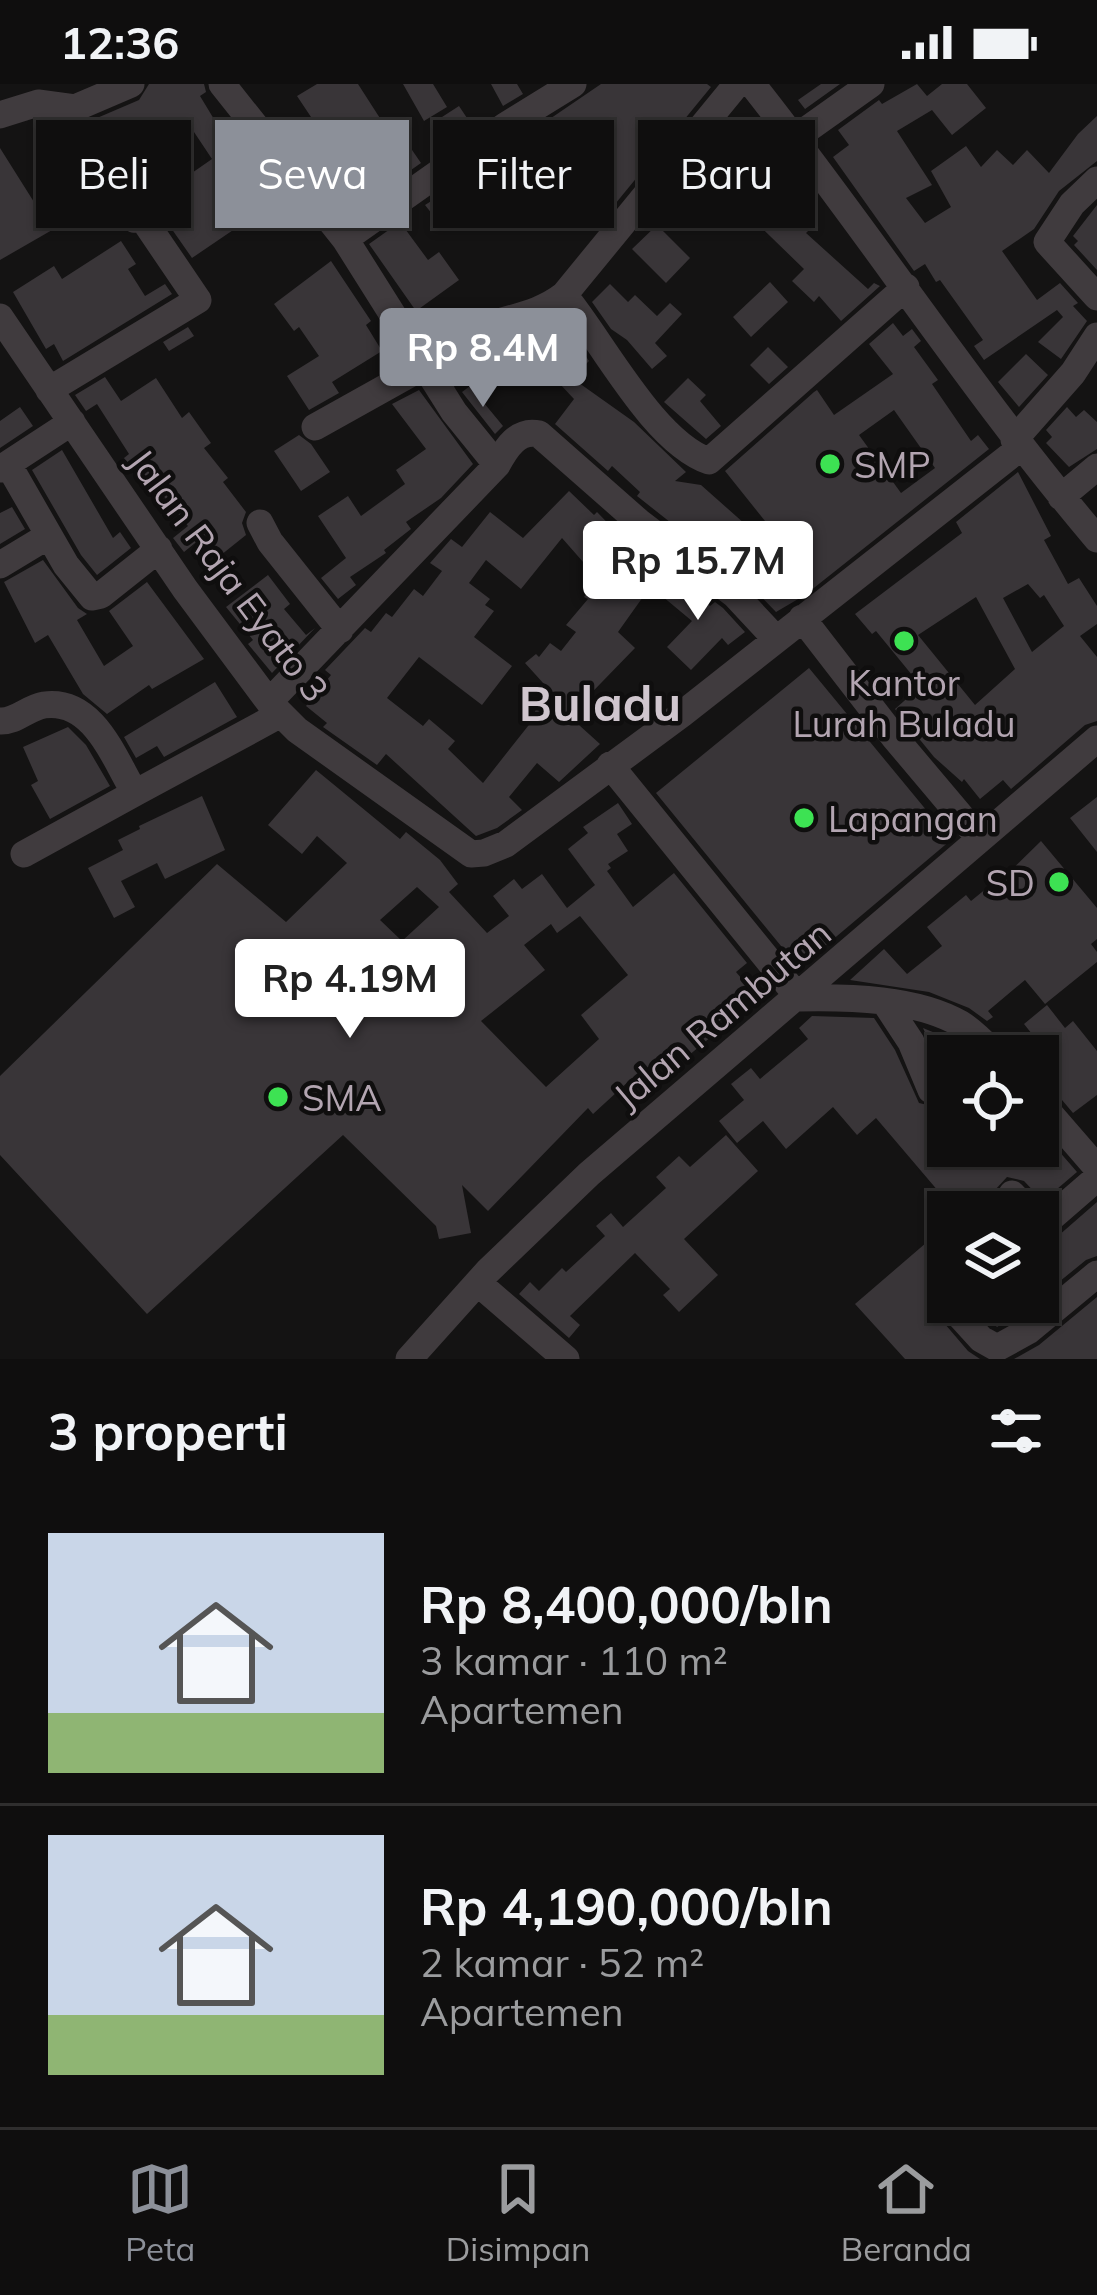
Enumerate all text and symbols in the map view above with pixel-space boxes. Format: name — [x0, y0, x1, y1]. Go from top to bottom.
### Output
text: 12:36 — [60, 14, 179, 70]
chip: Beli — [36, 120, 191, 228]
chip: Sewa — [215, 120, 409, 228]
chip: Filter — [433, 120, 614, 228]
chip: Baru — [638, 120, 815, 228]
pin: Rp 8.4M — [372, 308, 594, 410]
text: Rp 8.4M — [407, 322, 559, 371]
street label: Jalan Raja Eyato 3 — [119, 440, 339, 710]
place label: SMP — [854, 442, 931, 487]
marker: SMP — [817, 451, 843, 477]
pin: Rp 15.7M — [574, 521, 822, 623]
text: Rp 15.7M — [610, 535, 786, 584]
marker: Kantor Lurah Buladu — [891, 628, 917, 654]
place label: Kantor Lurah Buladu — [793, 660, 1015, 746]
district label: Buladu — [519, 673, 681, 733]
place label: Lapangan — [828, 796, 998, 841]
marker: Lapangan — [791, 805, 817, 831]
place label: SD — [986, 860, 1035, 905]
marker: SD — [1046, 869, 1072, 895]
street label: Jalan Rambutan — [604, 910, 840, 1118]
pin: Rp 4.19M — [226, 939, 474, 1041]
text: Rp 4.19M — [262, 953, 438, 1002]
map controls — [927, 1035, 1059, 1323]
button: locate — [927, 1035, 1059, 1167]
place label: SMA — [302, 1075, 382, 1120]
marker: SMA — [265, 1084, 291, 1110]
button: layers — [927, 1191, 1059, 1323]
icon: filters — [983, 1398, 1049, 1464]
text: 3 properti — [48, 1399, 288, 1463]
text: Rp 8,400,000/bln — [420, 1572, 833, 1636]
icon: home — [144, 1581, 288, 1725]
text: 3 kamar · 110 m² — [420, 1636, 727, 1685]
text: Apartemen — [420, 1685, 624, 1734]
text: Rp 4,190,000/bln — [420, 1874, 833, 1938]
icon: home — [144, 1883, 288, 2027]
text: 2 kamar · 52 m² — [420, 1938, 704, 1987]
text: Apartemen — [420, 1987, 624, 2036]
tab: Peta — [125, 2156, 195, 2269]
tab: Disimpan — [446, 2156, 590, 2269]
tab: Beranda — [841, 2156, 972, 2269]

